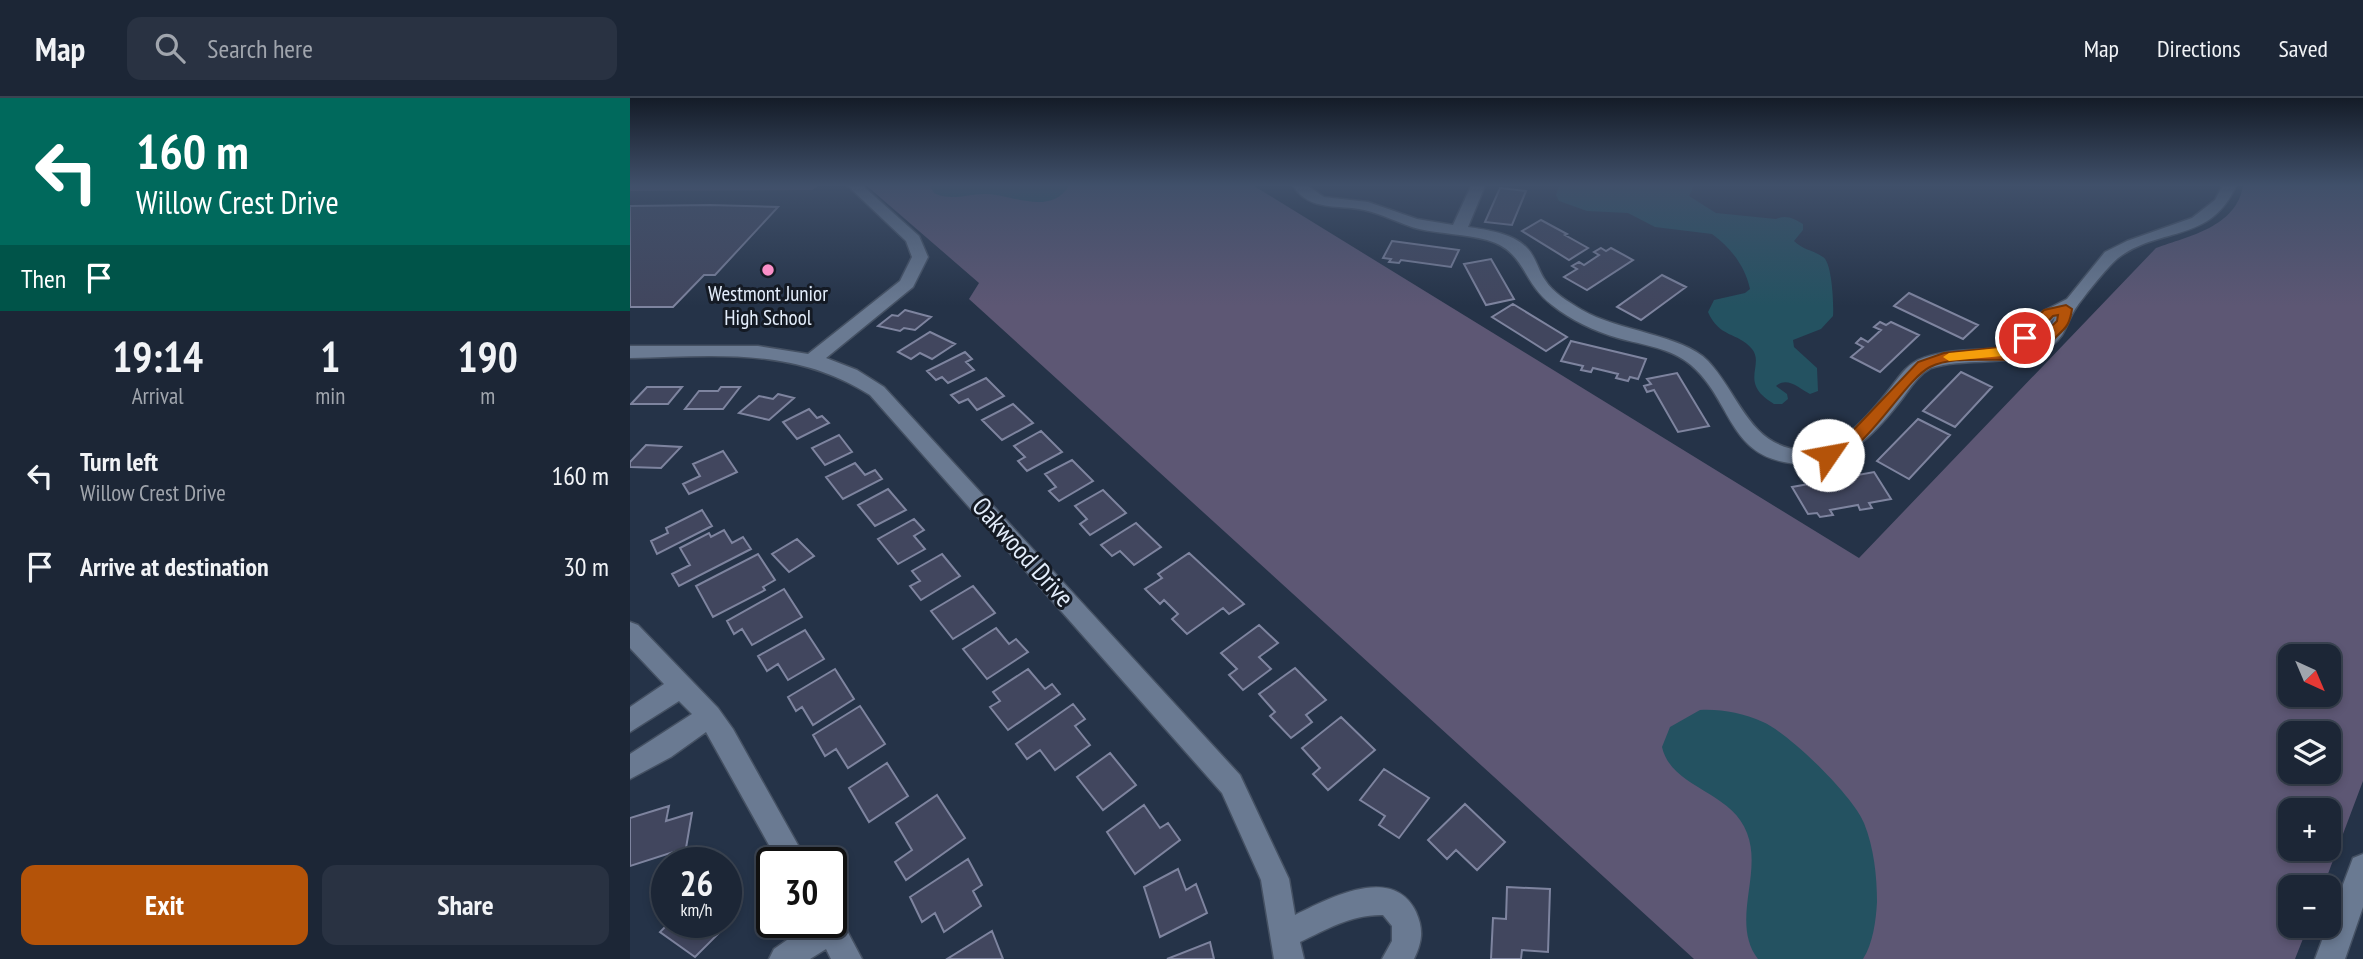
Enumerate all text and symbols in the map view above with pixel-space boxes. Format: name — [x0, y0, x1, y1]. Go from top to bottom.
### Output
search box — [127, 17, 617, 80]
text: Map — [35, 27, 85, 70]
icon: search — [151, 29, 189, 67]
text: Search here — [207, 32, 313, 65]
text: Map — [2084, 33, 2119, 64]
text: Directions — [2157, 33, 2241, 64]
text: Saved — [2279, 33, 2328, 64]
text: 160 m — [136, 119, 249, 183]
icon: left — [21, 126, 112, 217]
text: Willow Crest Drive — [136, 181, 339, 223]
icon: arrive — [80, 259, 118, 297]
text: Then — [21, 262, 66, 295]
marker: Westmont Junior High School — [760, 262, 776, 278]
place label: Westmont Junior High School — [708, 280, 828, 331]
pin — [1995, 308, 2055, 368]
icon: arrive — [2006, 319, 2044, 357]
text: 19:14 — [112, 329, 203, 384]
text: 1 — [320, 329, 340, 384]
text: 190 — [458, 329, 518, 384]
text: Arrival — [132, 381, 184, 410]
text: min — [315, 381, 345, 410]
text: m — [480, 381, 495, 410]
position arrow — [1791, 418, 1865, 492]
text: Turn left — [80, 445, 158, 478]
icon: left — [21, 457, 59, 495]
text: 160 m — [551, 459, 609, 492]
text: Willow Crest Drive — [80, 478, 226, 507]
street label: Oakwood Drive — [965, 490, 1081, 613]
icon: arrive — [21, 548, 59, 586]
text: Arrive at destination — [80, 550, 269, 583]
text: 30 m — [563, 550, 609, 583]
north arrow — [2278, 644, 2342, 707]
map controls — [2278, 644, 2341, 938]
button: layers — [2278, 721, 2341, 784]
button: + — [2278, 798, 2341, 861]
speed limit sign: 30 — [756, 847, 847, 938]
text: 26 — [680, 860, 713, 906]
button: Exit — [21, 865, 308, 945]
button: Share — [322, 865, 609, 945]
button: − — [2278, 875, 2341, 938]
text: km/h — [681, 898, 712, 921]

